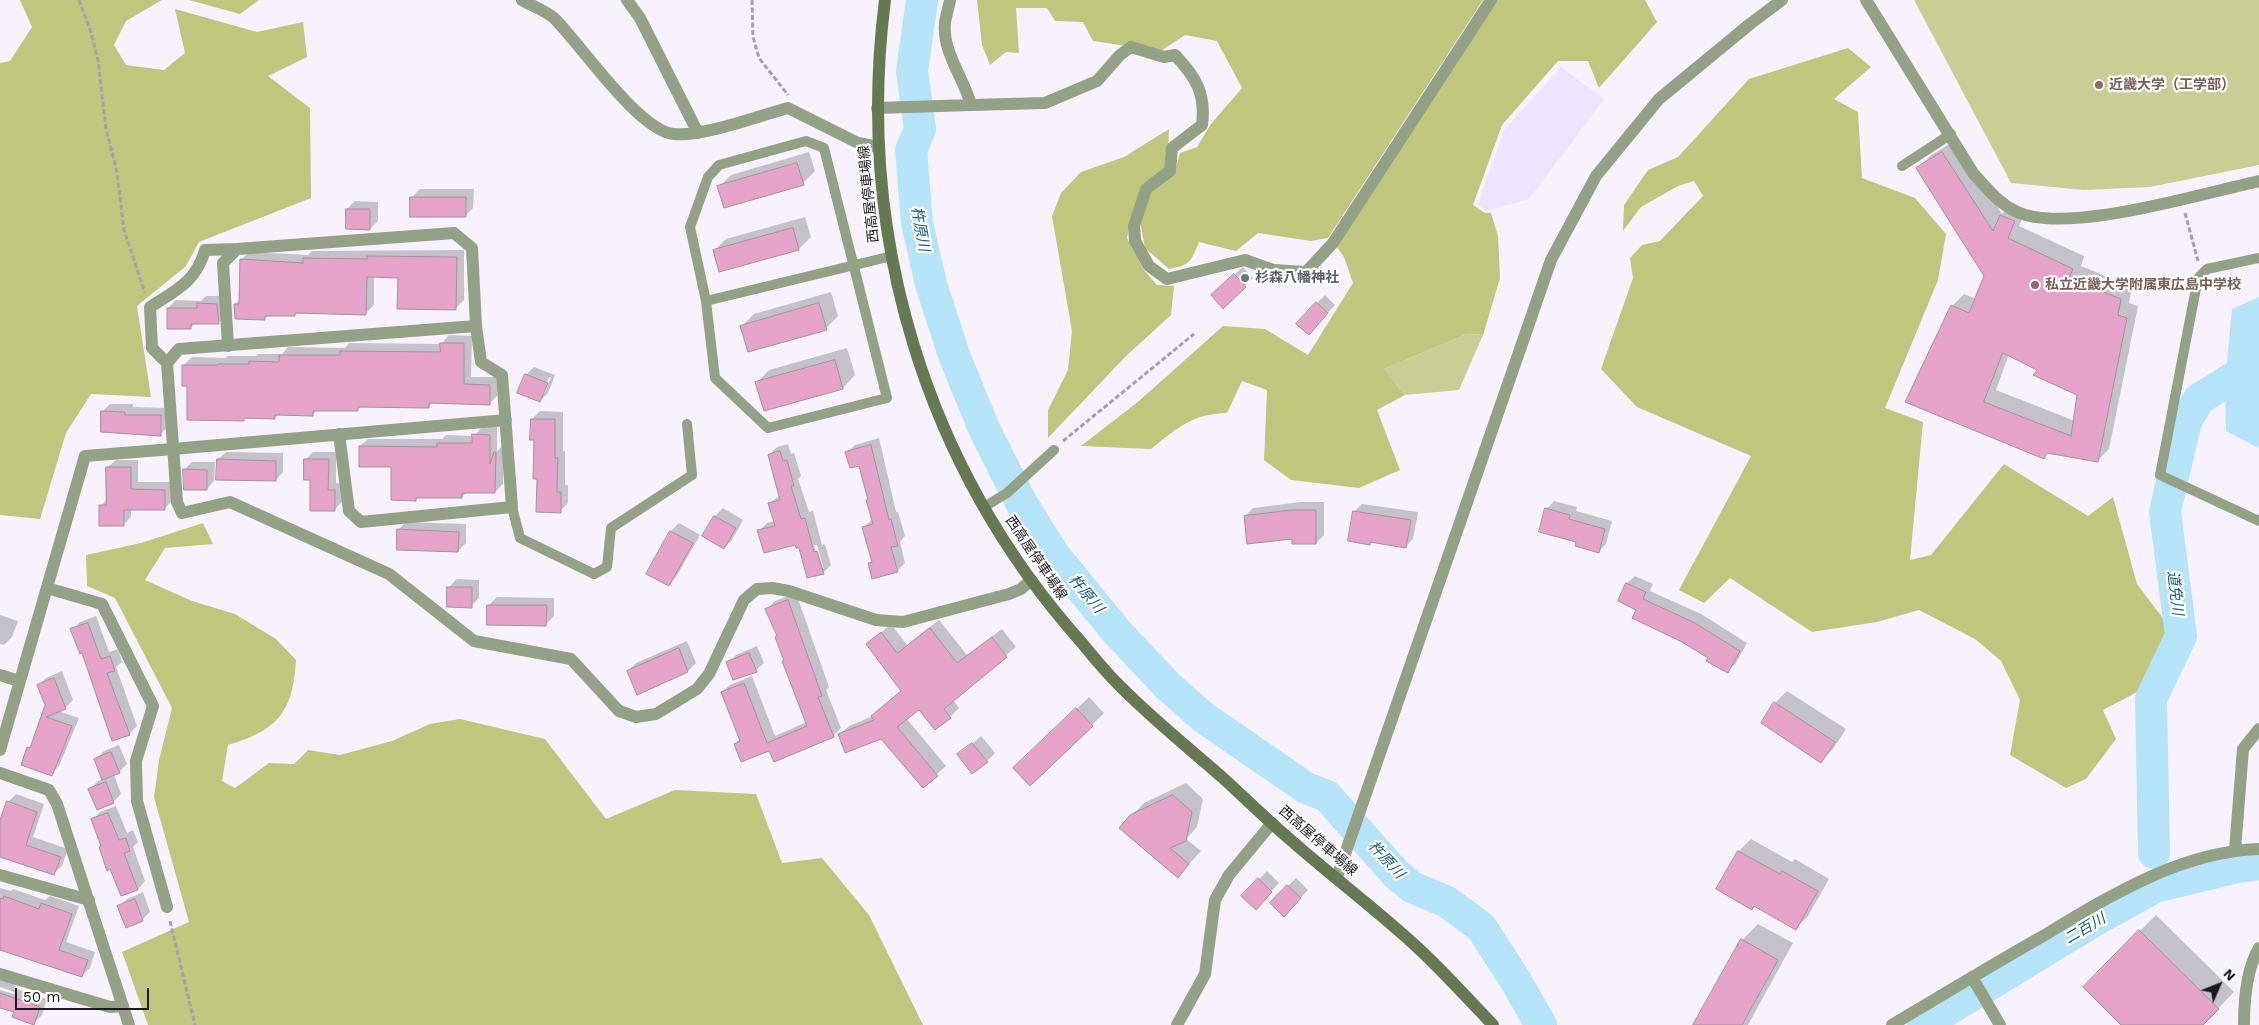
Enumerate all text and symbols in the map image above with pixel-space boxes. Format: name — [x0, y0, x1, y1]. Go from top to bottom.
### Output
place label: 近畿大学（工学部） — [2109, 77, 2235, 93]
marker: 近畿大学（工学部） — [2093, 79, 2105, 91]
street label: 西高屋停車場線 — [856, 144, 882, 244]
water label: 杵原川 — [907, 205, 933, 253]
place label: 杉森八幡神社 — [1255, 270, 1339, 286]
marker: 杉森八幡神社 — [1239, 272, 1251, 284]
place label: 私立近畿大学附属東広島中学校 — [2045, 277, 2241, 293]
marker: 私立近畿大学附属東広島中学校 — [2029, 279, 2041, 291]
street label: 西高屋停車場線 — [1002, 513, 1070, 603]
water label: 道免川 — [2163, 570, 2187, 616]
water label: 杵原川 — [1065, 571, 1107, 617]
street label: 西高屋停車場線 — [1276, 803, 1360, 879]
water label: 杵原川 — [1364, 837, 1408, 883]
water label: 二百川 — [2061, 910, 2109, 948]
north arrow — [2194, 960, 2244, 1010]
text: N — [2220, 965, 2239, 984]
scale bar — [18, 978, 151, 1010]
text: 50 m — [23, 988, 60, 1006]

